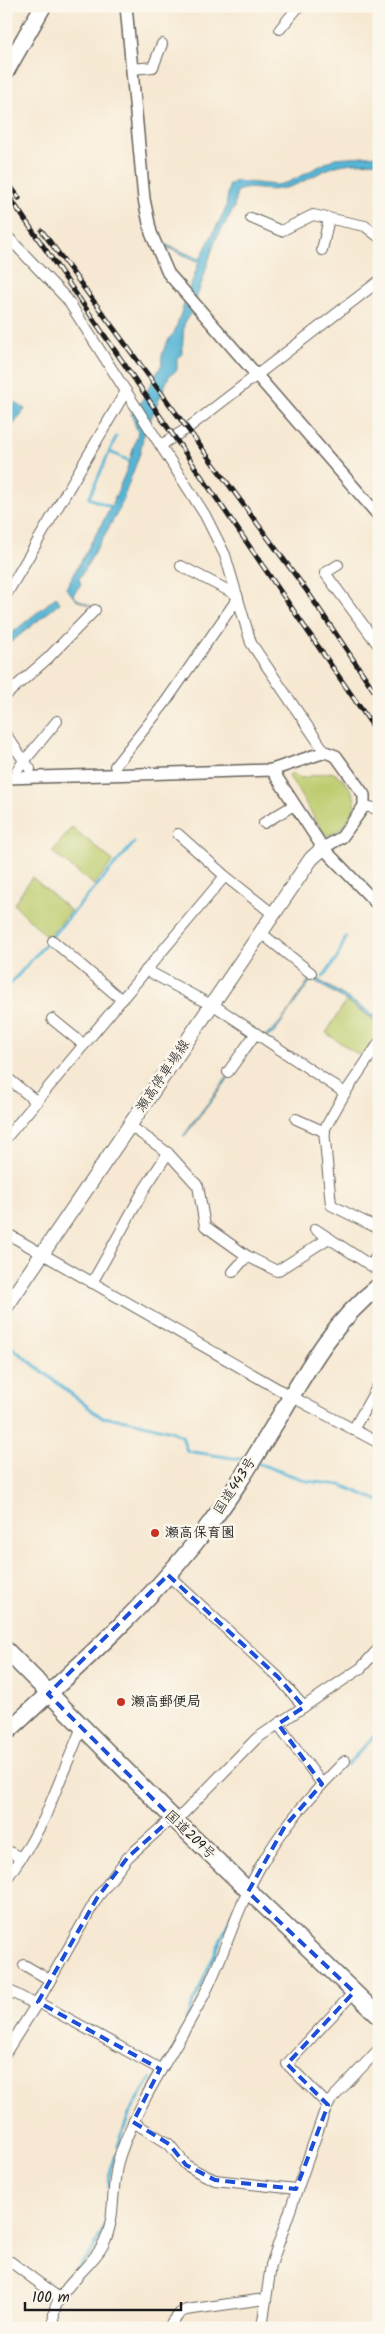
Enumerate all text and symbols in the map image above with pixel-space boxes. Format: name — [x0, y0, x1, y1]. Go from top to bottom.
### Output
street label: 瀬高停車場線 — [130, 1035, 196, 1117]
street label: 国道443号 — [208, 1453, 262, 1519]
place label: 瀬高保育園 — [165, 1522, 235, 1544]
marker: 瀬高保育園 — [149, 1527, 161, 1539]
place label: 瀬高郵便局 — [131, 1691, 201, 1713]
marker: 瀬高郵便局 — [115, 1696, 127, 1708]
street label: 国道209号 — [159, 1805, 221, 1865]
scale bar — [25, 2279, 181, 2311]
text: 100 m — [32, 2286, 70, 2310]

